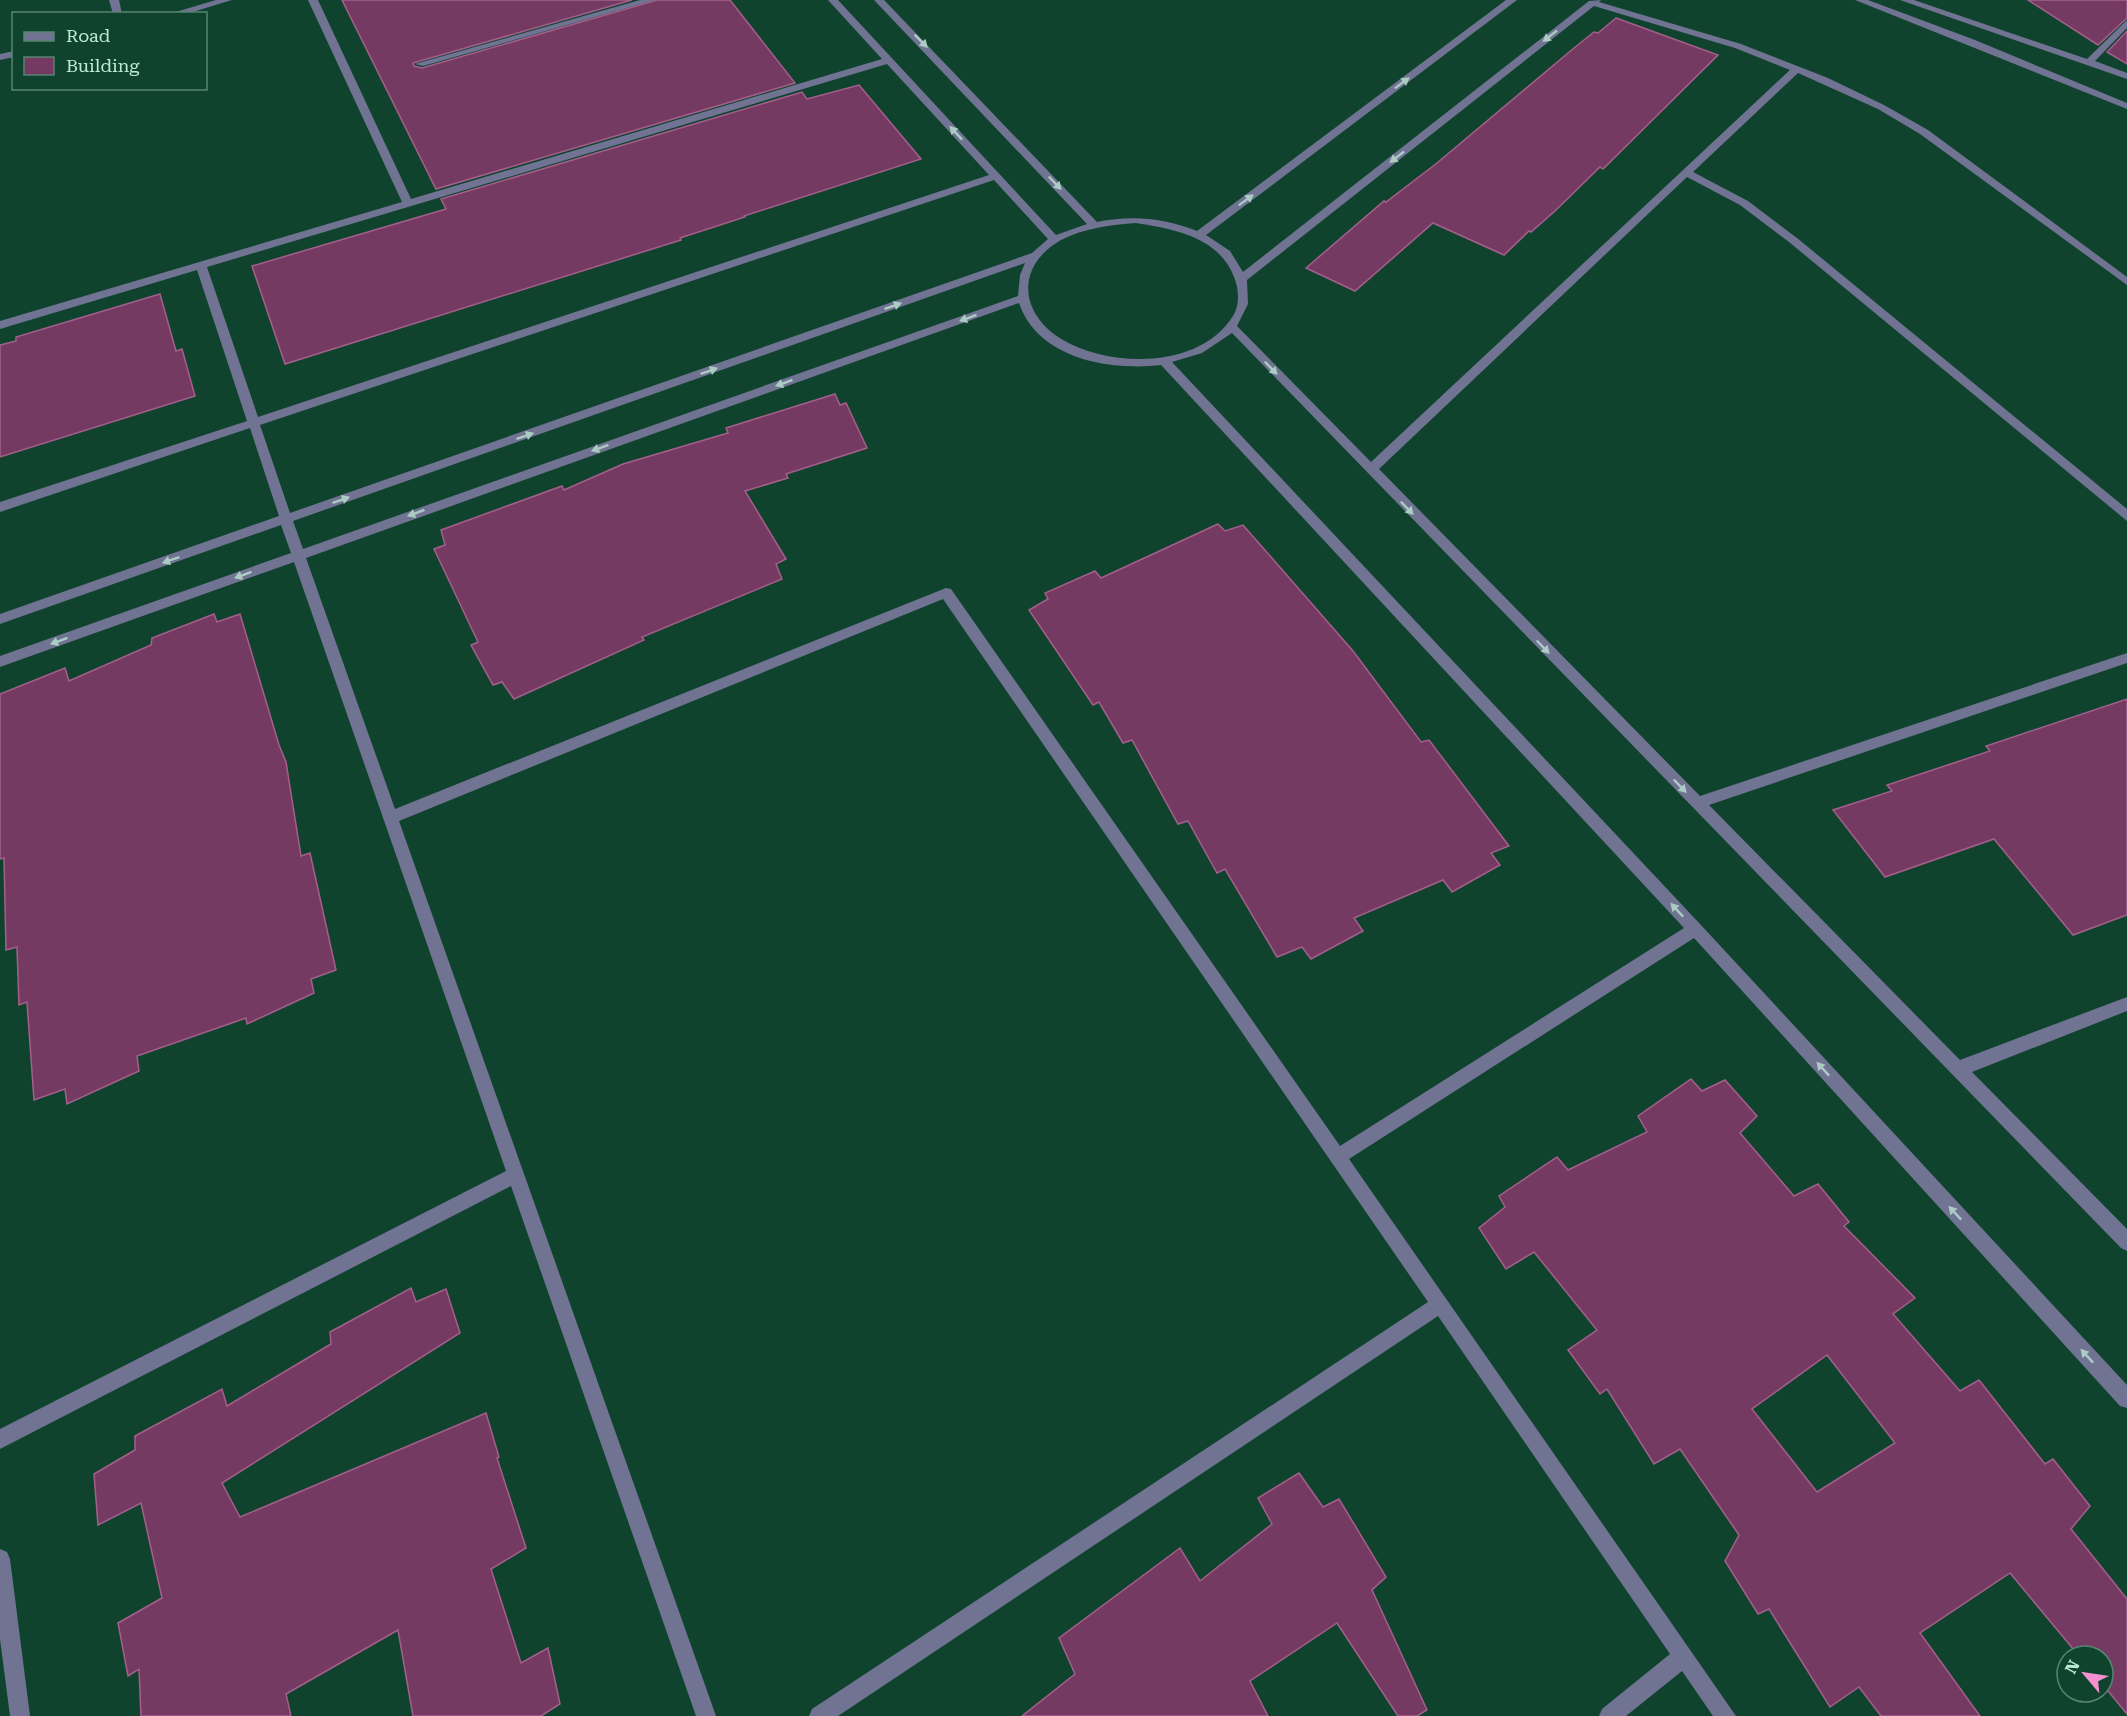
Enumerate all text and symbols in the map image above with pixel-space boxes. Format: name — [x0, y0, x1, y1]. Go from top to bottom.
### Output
legend — [12, 12, 207, 90]
text: Road — [66, 25, 111, 46]
one-way arrow — [1542, 30, 1558, 43]
one-way arrow — [913, 34, 927, 48]
text: Building — [66, 55, 140, 76]
one-way arrow — [1395, 77, 1410, 89]
one-way arrow — [949, 125, 963, 140]
one-way arrow — [1389, 150, 1404, 162]
one-way arrow — [1047, 176, 1061, 190]
one-way arrow — [1238, 194, 1254, 206]
one-way arrow — [884, 301, 902, 311]
one-way arrow — [959, 313, 977, 323]
one-way arrow — [1264, 360, 1278, 375]
one-way arrow — [700, 366, 718, 375]
one-way arrow — [775, 379, 793, 389]
one-way arrow — [516, 430, 534, 440]
one-way arrow — [591, 444, 609, 454]
one-way arrow — [332, 495, 350, 505]
one-way arrow — [1399, 500, 1413, 514]
one-way arrow — [407, 509, 425, 519]
one-way arrow — [162, 555, 180, 565]
one-way arrow — [234, 571, 252, 580]
one-way arrow — [50, 636, 68, 646]
one-way arrow — [1536, 640, 1550, 654]
one-way arrow — [1673, 779, 1687, 794]
one-way arrow — [1670, 903, 1684, 918]
one-way arrow — [1817, 1062, 1830, 1077]
one-way arrow — [1948, 1205, 1962, 1220]
one-way arrow — [2081, 1349, 2094, 1364]
north arrow — [2055, 1644, 2115, 1704]
text: N — [2061, 1657, 2084, 1677]

